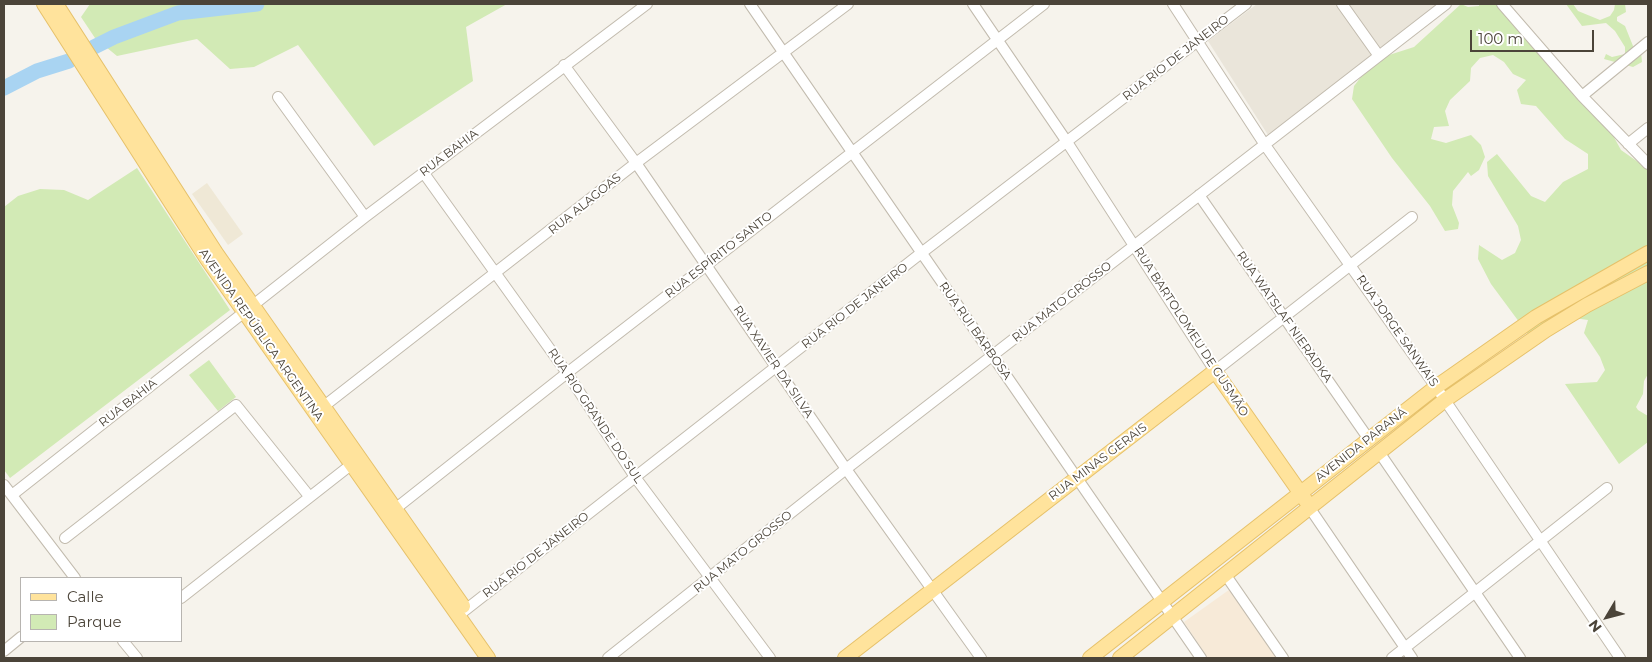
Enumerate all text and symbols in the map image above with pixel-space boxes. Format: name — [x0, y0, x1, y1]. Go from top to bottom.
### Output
street label: RUA RIO DE JANEIRO — [1120, 12, 1232, 104]
scale bar — [1472, 20, 1596, 52]
text: 100 m — [1478, 29, 1523, 48]
street label: RUA BAHIA — [417, 126, 481, 180]
street label: RUA ALAGOAS — [546, 170, 624, 238]
street label: RUA ESPÍRITO SANTO — [663, 209, 775, 301]
street label: RUA BARTOLOMEU DE GUSMÃO — [1131, 245, 1251, 419]
street label: AVENIDA REPÚBLICA ARGENTINA — [196, 246, 326, 424]
street label: RUA WATSLAF NIERADKA — [1233, 249, 1335, 385]
street label: RUA MATO GROSSO — [1009, 259, 1115, 345]
street label: RUA RIO DE JANEIRO — [799, 260, 911, 352]
street label: RUA JORGE SANWAIS — [1353, 272, 1441, 390]
street label: RUA RUI BARBOSA — [936, 279, 1014, 383]
street label: RUA XAVIER DA SILVA — [730, 303, 816, 421]
street label: RUA RIO GRANDE DO SUL — [544, 346, 646, 486]
street label: RUA BAHIA — [96, 376, 160, 430]
street label: AVENIDA PARANÁ — [1313, 405, 1409, 485]
street label: RUA MINAS GERAIS — [1046, 420, 1150, 504]
street label: RUA MATO GROSSO — [691, 508, 795, 596]
street label: RUA RIO DE JANEIRO — [480, 509, 592, 601]
legend — [20, 577, 182, 642]
text: Calle — [67, 587, 104, 606]
north arrow — [1582, 592, 1632, 642]
text: Parque — [67, 612, 122, 631]
text: N — [1584, 616, 1606, 636]

